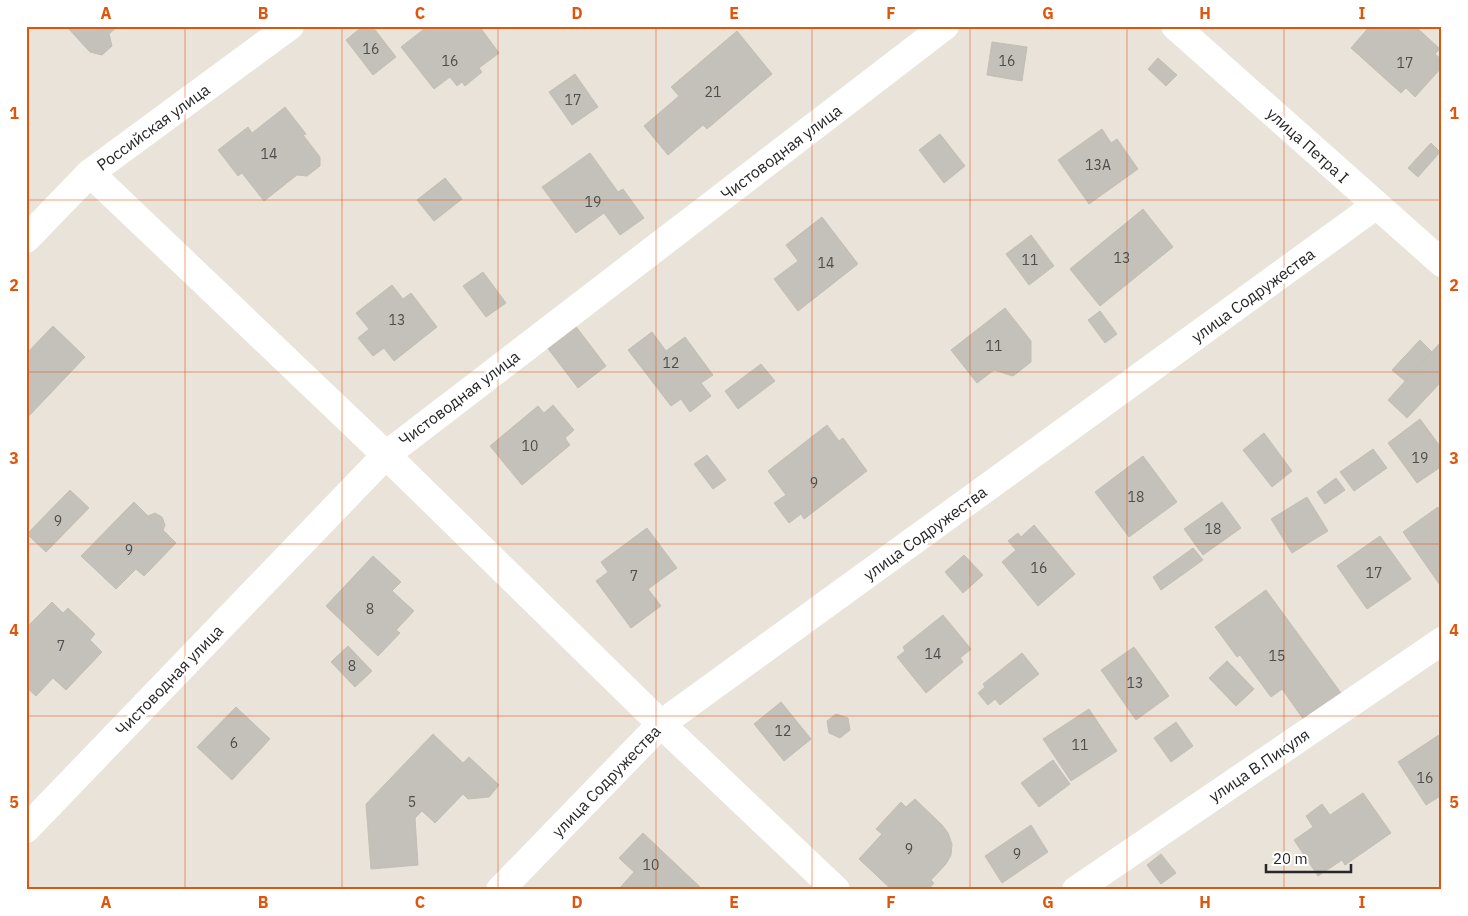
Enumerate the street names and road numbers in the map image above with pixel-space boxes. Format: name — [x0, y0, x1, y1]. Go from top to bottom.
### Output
street label: Российская улица — [92, 79, 214, 175]
street label: Чистоводная улица — [717, 100, 846, 204]
street label: улица Петра I — [1263, 103, 1353, 187]
street label: улица Содружества — [1187, 243, 1319, 346]
street label: Чистоводная улица — [395, 346, 524, 450]
street label: улица Содружества — [859, 481, 991, 584]
street label: Чистоводная улица — [111, 620, 227, 740]
street label: улица Содружества — [548, 721, 665, 841]
street label: улица В.Пикуля — [1205, 724, 1313, 806]

